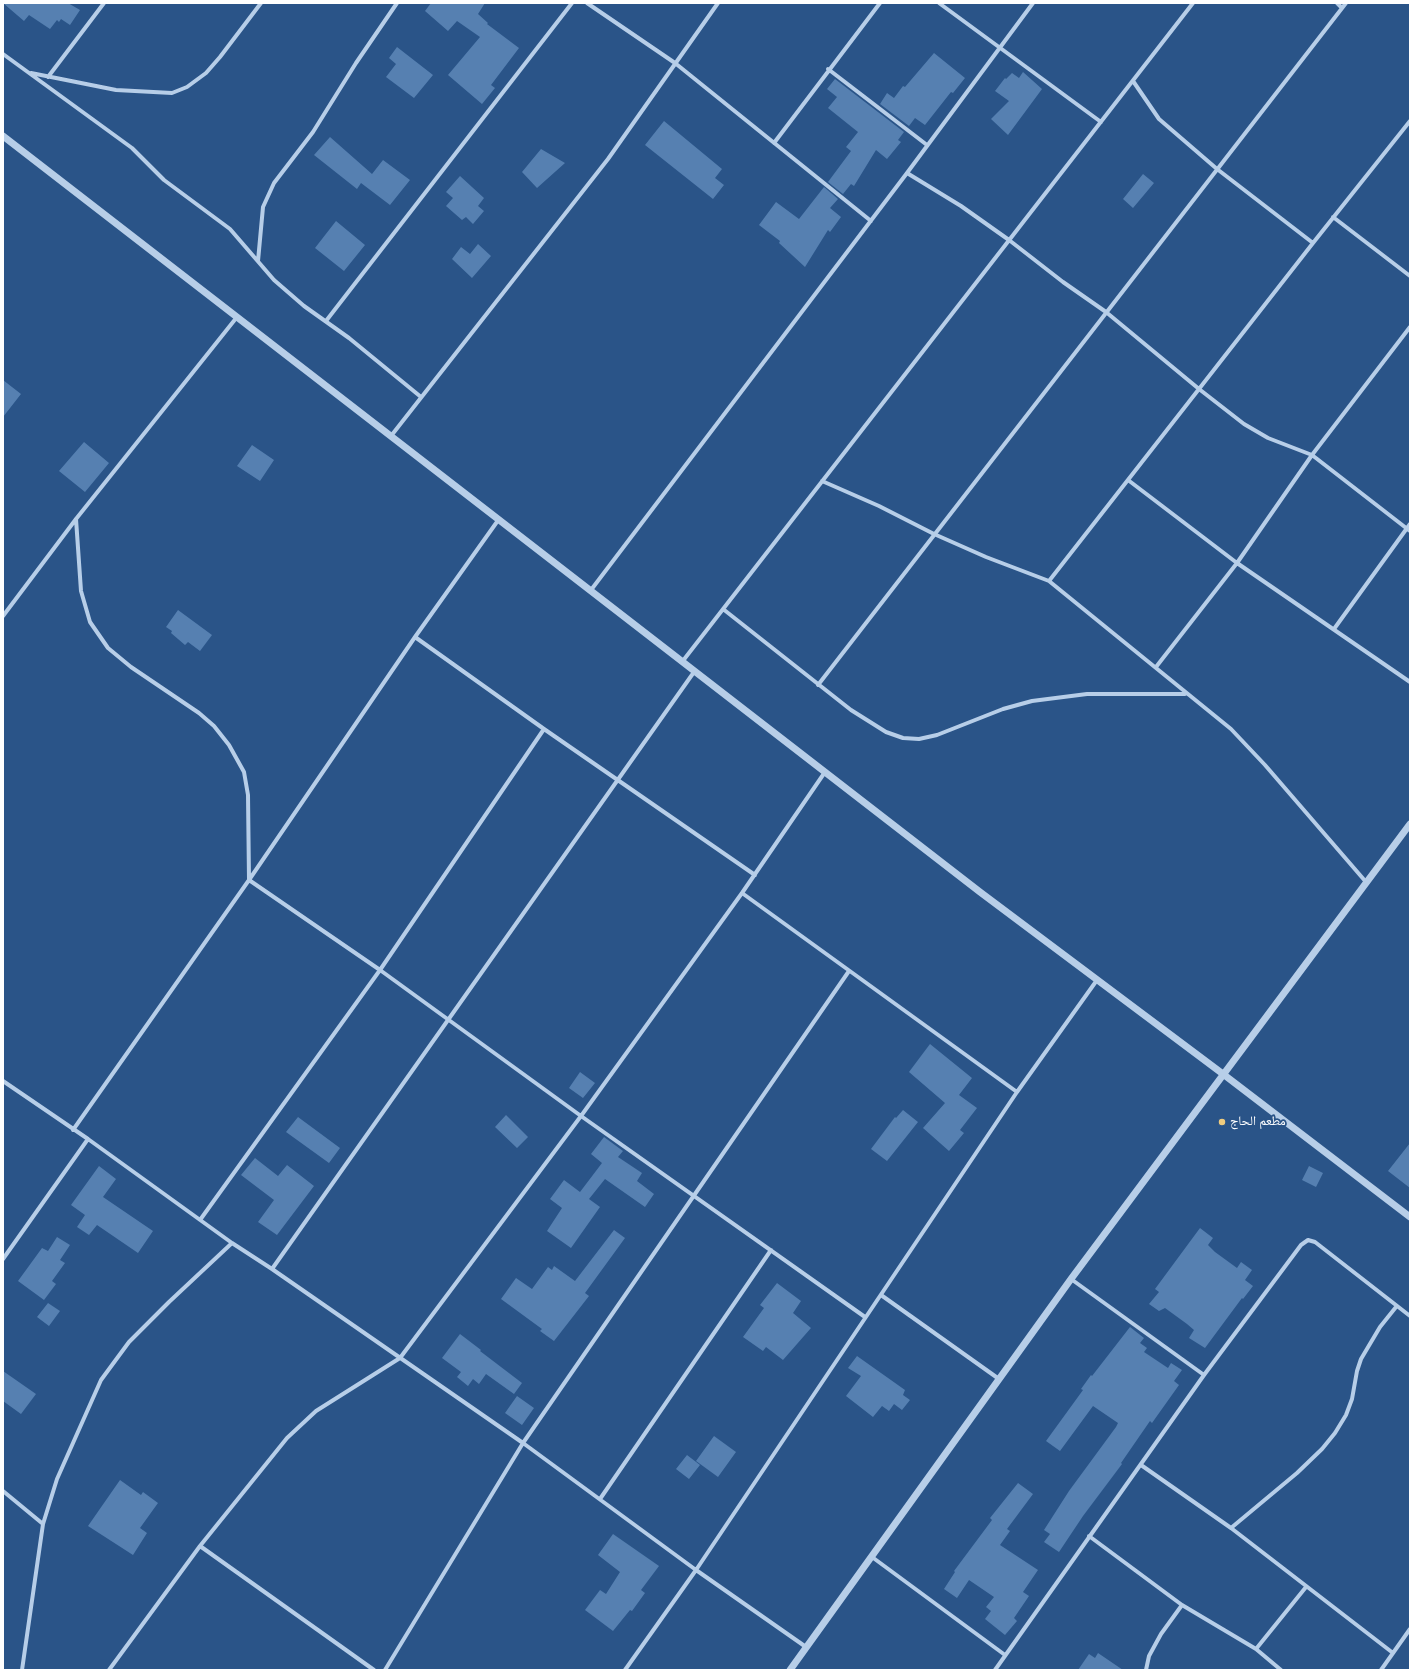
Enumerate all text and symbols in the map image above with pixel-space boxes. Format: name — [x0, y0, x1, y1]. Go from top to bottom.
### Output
place label: مطعم الحاج — [1230, 1114, 1286, 1130]
marker: مطعم الحاج — [1217, 1117, 1227, 1127]

